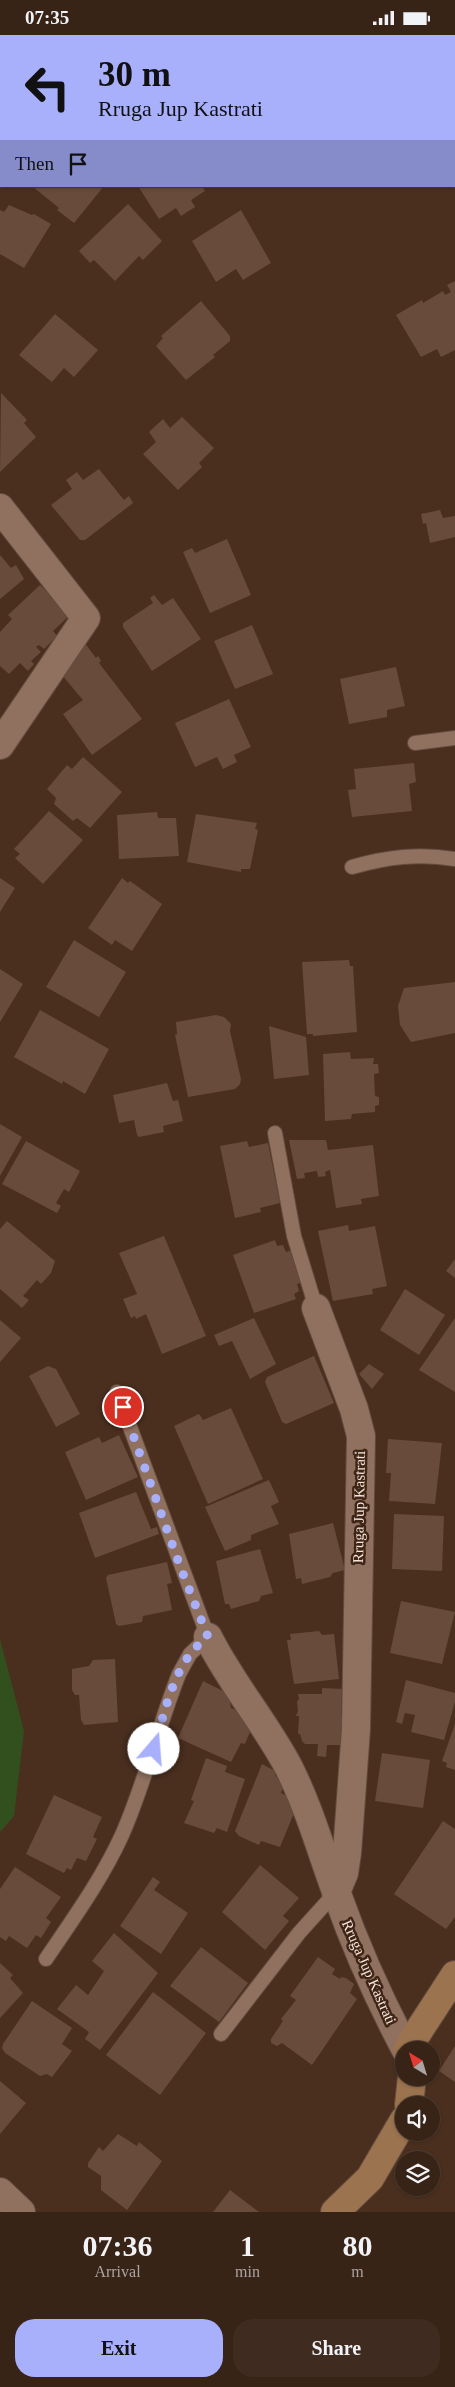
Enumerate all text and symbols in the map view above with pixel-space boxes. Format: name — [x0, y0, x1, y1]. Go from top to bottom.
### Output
text: 07:35 — [25, 7, 69, 28]
icon: left — [15, 55, 80, 120]
text: 30 m — [98, 55, 171, 94]
text: Rruga Jup Kastrati — [98, 96, 263, 121]
icon: arrive — [64, 150, 92, 178]
text: Then — [15, 153, 54, 174]
pin — [102, 1386, 144, 1428]
icon: arrive — [109, 1393, 137, 1421]
street label: Rruga Jup Kastrati — [350, 1451, 368, 1563]
position arrow — [127, 1722, 179, 1774]
street label: Rruga Jup Kastrati — [339, 1917, 399, 2027]
north arrow — [395, 2041, 440, 2086]
map controls — [395, 2041, 440, 2196]
button: sound — [395, 2096, 440, 2141]
button: layers — [395, 2151, 440, 2196]
text: 07:36 — [83, 2229, 153, 2262]
text: 1 — [240, 2229, 255, 2262]
text: 80 — [342, 2229, 372, 2262]
text: Arrival — [94, 2263, 141, 2280]
text: min — [235, 2263, 260, 2280]
text: m — [351, 2263, 364, 2280]
button: Exit — [15, 2319, 223, 2377]
button: Share — [233, 2319, 440, 2377]

